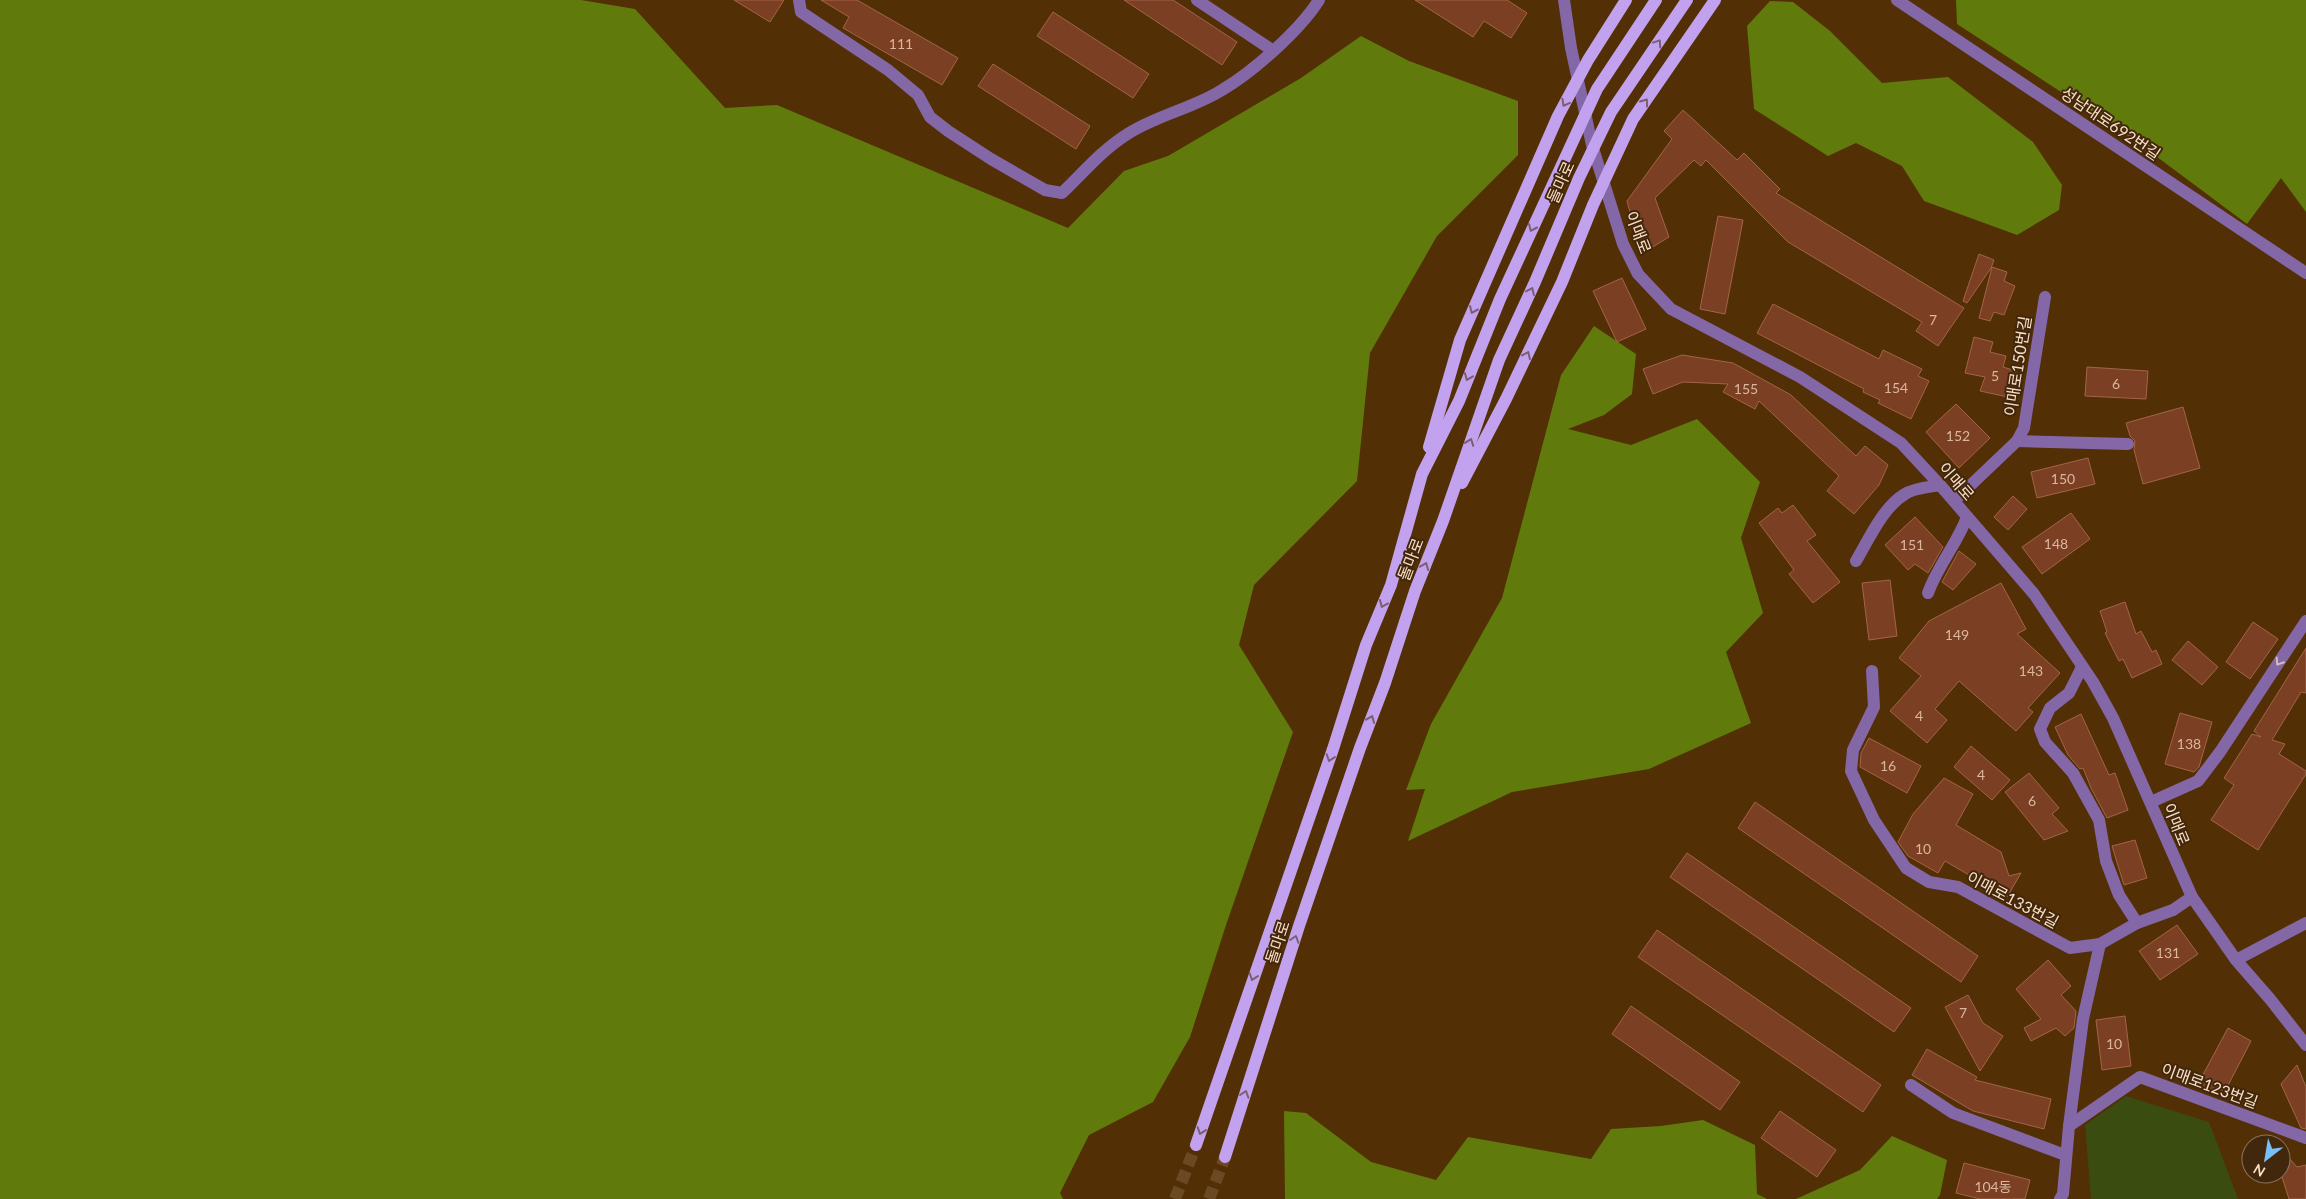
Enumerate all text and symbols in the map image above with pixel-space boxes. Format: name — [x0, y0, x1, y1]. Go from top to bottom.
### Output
house number: 111 — [889, 35, 913, 52]
one-way arrow — [1652, 39, 1661, 49]
street label: 성남대로692번길 — [2058, 83, 2164, 163]
one-way arrow — [1561, 97, 1571, 106]
one-way arrow — [1639, 98, 1648, 108]
street label: 돌마로 — [1542, 158, 1578, 206]
street label: 이매로 — [1622, 208, 1656, 256]
one-way arrow — [1528, 223, 1539, 232]
one-way arrow — [1525, 287, 1536, 296]
one-way arrow — [1468, 305, 1479, 314]
house number: 7 — [1929, 311, 1937, 328]
street label: 이매로150번길 — [2000, 314, 2034, 418]
one-way arrow — [1521, 352, 1531, 361]
house number: 5 — [1991, 367, 1999, 384]
one-way arrow — [1464, 372, 1475, 381]
house number: 6 — [2112, 375, 2120, 392]
house number: 154 — [1884, 379, 1908, 396]
house number: 155 — [1734, 380, 1758, 397]
house number: 152 — [1946, 427, 1970, 444]
one-way arrow — [1464, 438, 1474, 446]
street label: 이매로 — [1935, 458, 1979, 504]
house number: 150 — [2051, 470, 2075, 487]
street label: 돌마로 — [1393, 535, 1427, 583]
house number: 148 — [2044, 535, 2068, 552]
house number: 151 — [1900, 536, 1924, 553]
one-way arrow — [1419, 562, 1429, 571]
one-way arrow — [1378, 599, 1389, 608]
house number: 149 — [1945, 626, 1969, 643]
one-way arrow — [2276, 657, 2286, 666]
house number: 143 — [2019, 662, 2043, 679]
house number: 4 — [1915, 707, 1923, 724]
one-way arrow — [1365, 715, 1375, 724]
house number: 138 — [2177, 735, 2201, 752]
one-way arrow — [1326, 753, 1336, 762]
house number: 16 — [1880, 757, 1896, 774]
house number: 4 — [1977, 766, 1985, 783]
house number: 6 — [2028, 792, 2036, 809]
street label: 이매로 — [2160, 800, 2194, 848]
house number: 10 — [1915, 840, 1931, 857]
street label: 이매로133번길 — [1964, 867, 2062, 931]
street label: 돌마로 — [1261, 918, 1293, 966]
one-way arrow — [1289, 935, 1299, 944]
house number: 131 — [2156, 944, 2180, 961]
one-way arrow — [1249, 973, 1259, 981]
house number: 7 — [1959, 1004, 1967, 1021]
house number: 10 — [2106, 1035, 2122, 1052]
street label: 이매로123번길 — [2159, 1059, 2261, 1111]
one-way arrow — [1240, 1090, 1250, 1098]
one-way arrow — [1197, 1127, 1207, 1135]
north arrow — [2241, 1134, 2291, 1184]
text: N — [2250, 1161, 2268, 1181]
house number: 104동 — [1974, 1178, 2012, 1195]

